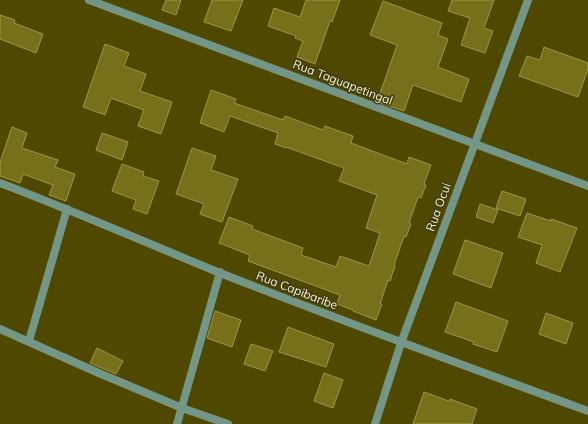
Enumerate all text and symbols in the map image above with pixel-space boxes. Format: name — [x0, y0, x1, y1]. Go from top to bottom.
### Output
street label: Rua Taguapetingal — [291, 56, 395, 108]
street label: Rua Ocui — [422, 181, 454, 233]
street label: Rua Capibaribe — [254, 268, 340, 312]

